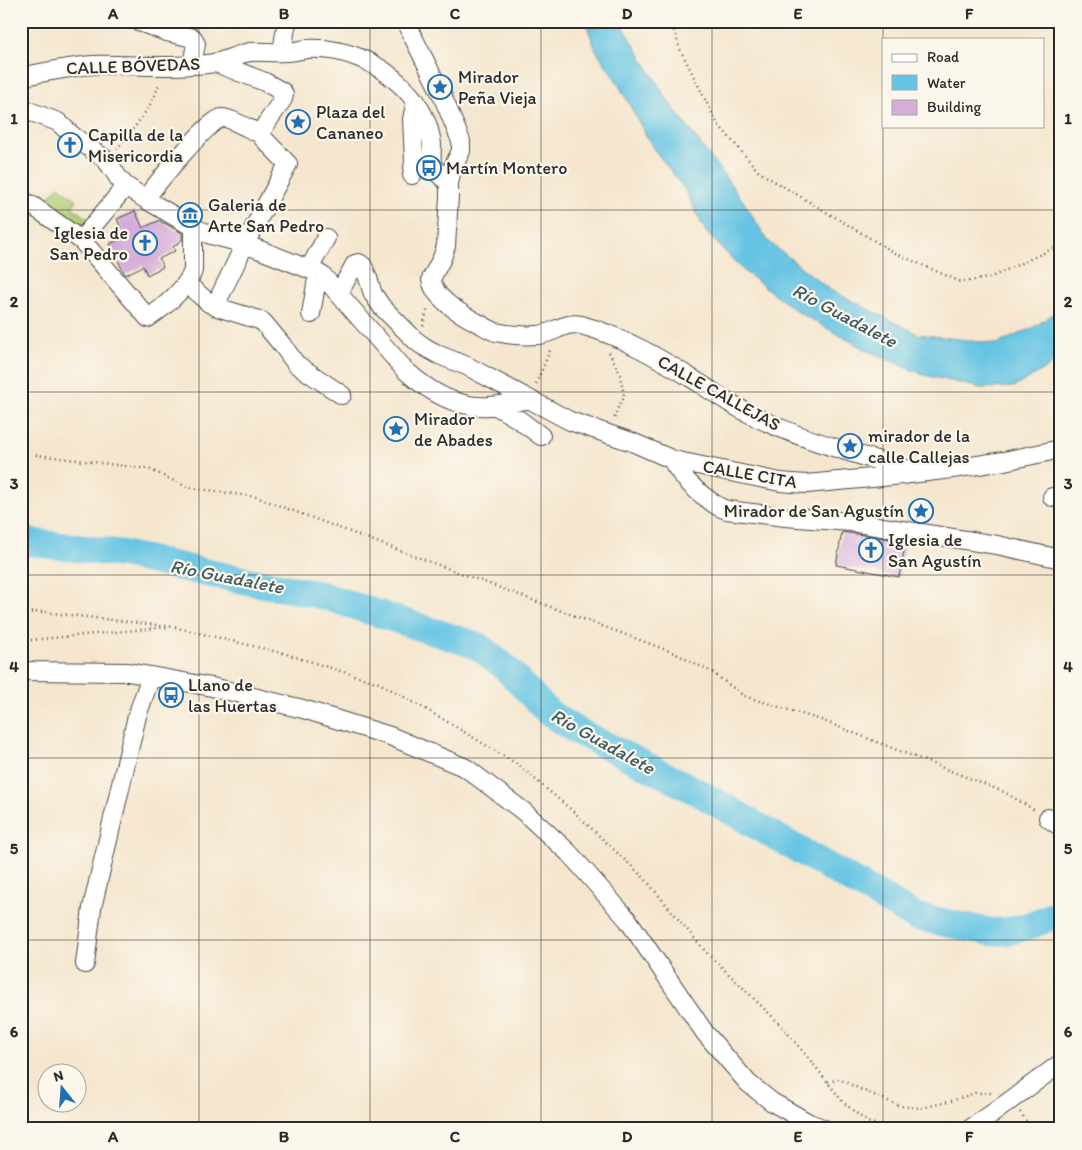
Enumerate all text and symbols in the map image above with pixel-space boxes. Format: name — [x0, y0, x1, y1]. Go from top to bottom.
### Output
text: A — [107, 4, 119, 23]
text: B — [279, 4, 290, 23]
text: C — [450, 4, 461, 23]
text: D — [622, 4, 633, 23]
text: E — [794, 4, 803, 23]
text: F — [965, 4, 974, 23]
legend — [882, 38, 1044, 128]
text: Road — [927, 48, 960, 66]
street label: CALLE BÓVEDAS — [66, 53, 200, 79]
place label: Mirador Peña Vieja — [458, 66, 537, 109]
place icon: Mirador Peña Vieja — [427, 74, 453, 100]
text: Water — [927, 74, 966, 92]
text: Building — [927, 98, 981, 116]
place label: Plaza del Cananeo — [316, 101, 385, 144]
text: 1 — [10, 109, 18, 128]
place icon: Plaza del Cananeo — [285, 109, 311, 135]
text: 1 — [1064, 109, 1072, 128]
place label: Capilla de la Misericordia — [88, 124, 184, 167]
church icon: Capilla de la Misericordia — [57, 132, 83, 158]
bus stop icon: Martín Montero — [416, 155, 442, 181]
place label: Martín Montero — [446, 157, 567, 179]
place label: Galeria de Arte San Pedro — [208, 194, 324, 237]
museum icon: Galeria de Arte San Pedro — [177, 202, 203, 228]
place label: Iglesia de San Pedro — [50, 222, 128, 265]
church icon: Iglesia de San Pedro — [132, 230, 158, 256]
water label: Río Guadalete — [789, 278, 902, 353]
text: 2 — [10, 292, 19, 311]
text: 2 — [1064, 292, 1073, 311]
street label: CALLE CALLEJAS — [654, 350, 784, 436]
place label: Mirador de Abades — [414, 408, 493, 451]
place icon: Mirador de Abades — [383, 416, 409, 442]
place label: mirador de la calle Callejas — [868, 425, 970, 468]
place icon: mirador de la calle Callejas — [837, 433, 863, 459]
street label: CALLE CITA — [701, 455, 799, 493]
text: 3 — [10, 474, 19, 493]
text: 3 — [1064, 474, 1073, 493]
place icon: Mirador de San Agustín — [908, 498, 934, 524]
place label: Mirador de San Agustín — [724, 500, 904, 522]
place label: Iglesia de San Agustín — [888, 529, 982, 572]
church icon: Iglesia de San Agustín — [858, 537, 884, 563]
water label: Río Guadalete — [168, 554, 286, 599]
text: 4 — [9, 657, 19, 676]
text: 4 — [1063, 657, 1073, 676]
place label: Llano de las Huertas — [188, 674, 277, 717]
bus stop icon: Llano de las Huertas — [158, 682, 184, 708]
water label: Río Guadalete — [547, 704, 659, 780]
text: 5 — [10, 839, 19, 858]
text: 5 — [1064, 839, 1073, 858]
text: 6 — [10, 1022, 19, 1041]
text: 6 — [1064, 1022, 1073, 1041]
north arrow — [38, 1062, 88, 1112]
text: N — [51, 1067, 65, 1086]
text: A — [107, 1127, 119, 1146]
text: B — [279, 1127, 290, 1146]
text: C — [450, 1127, 461, 1146]
text: D — [622, 1127, 633, 1146]
text: E — [794, 1127, 803, 1146]
text: F — [965, 1127, 974, 1146]

